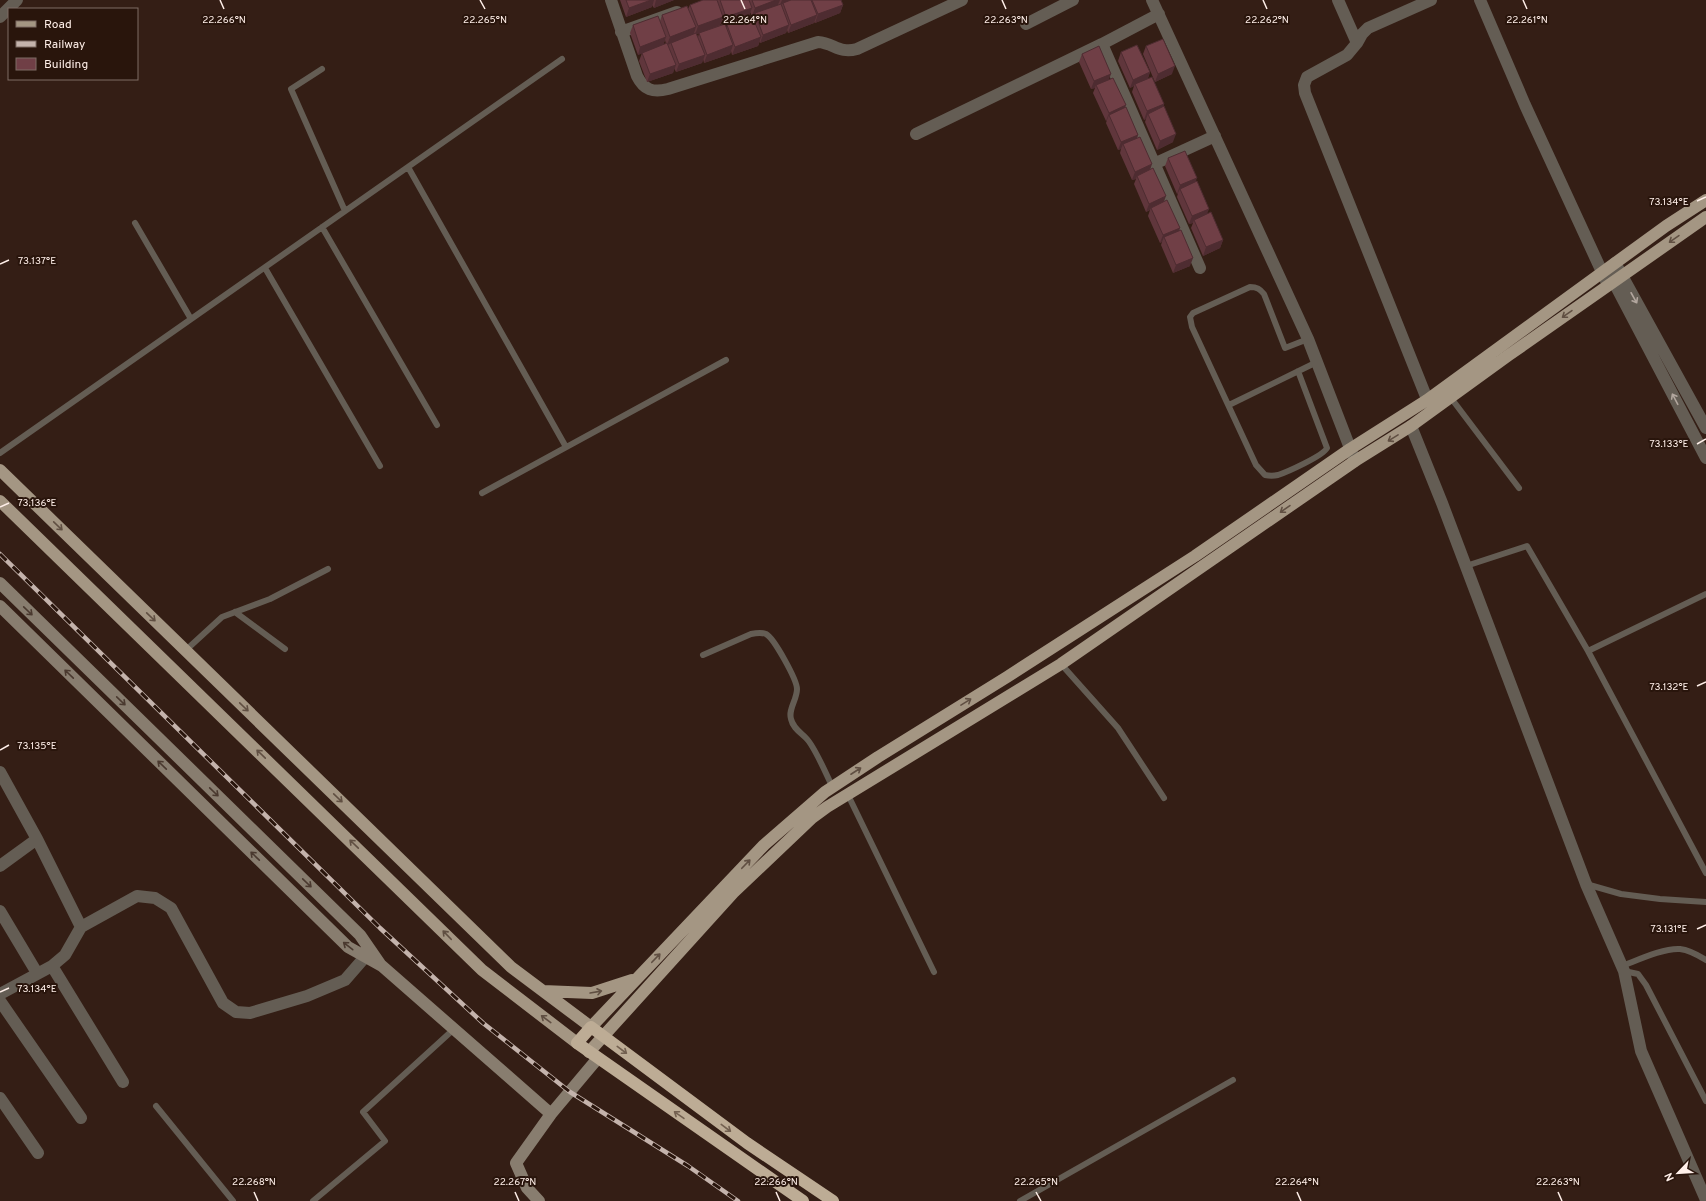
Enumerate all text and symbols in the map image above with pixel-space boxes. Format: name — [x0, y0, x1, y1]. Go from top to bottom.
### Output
legend — [8, 8, 138, 80]
text: 22.266°N — [202, 14, 246, 27]
text: 22.265°N — [463, 14, 507, 27]
text: 22.264°N — [723, 14, 767, 27]
text: 22.263°N — [984, 14, 1028, 27]
text: 22.262°N — [1245, 14, 1289, 27]
text: 22.261°N — [1506, 14, 1548, 27]
text: Road — [44, 17, 72, 33]
text: Railway — [44, 37, 85, 53]
text: Building — [44, 57, 88, 73]
text: 73.134°E — [1649, 196, 1689, 209]
one-way arrow — [1669, 235, 1680, 243]
text: 73.137°E — [18, 255, 56, 268]
one-way arrow — [1631, 291, 1639, 303]
one-way arrow — [1562, 310, 1573, 318]
one-way arrow — [1671, 393, 1678, 405]
one-way arrow — [1387, 434, 1399, 442]
text: 73.133°E — [1649, 438, 1689, 451]
text: 73.136°E — [17, 497, 57, 510]
one-way arrow — [1279, 505, 1290, 513]
one-way arrow — [53, 521, 63, 531]
one-way arrow — [23, 606, 33, 615]
one-way arrow — [146, 612, 156, 622]
one-way arrow — [64, 669, 74, 679]
text: 73.132°E — [1649, 681, 1689, 694]
one-way arrow — [116, 696, 126, 706]
one-way arrow — [960, 698, 972, 706]
one-way arrow — [239, 703, 249, 712]
text: 73.135°E — [17, 740, 57, 753]
one-way arrow — [256, 749, 266, 759]
one-way arrow — [157, 760, 167, 770]
one-way arrow — [850, 767, 861, 775]
one-way arrow — [209, 787, 219, 797]
one-way arrow — [333, 793, 343, 803]
one-way arrow — [349, 839, 359, 849]
one-way arrow — [250, 851, 260, 861]
one-way arrow — [741, 859, 751, 869]
one-way arrow — [302, 878, 312, 888]
text: 73.131°E — [1651, 923, 1687, 936]
one-way arrow — [442, 930, 452, 940]
one-way arrow — [343, 942, 354, 951]
one-way arrow — [652, 953, 661, 963]
text: 73.134°E — [17, 983, 57, 996]
one-way arrow — [589, 988, 602, 996]
one-way arrow — [541, 1015, 552, 1023]
one-way arrow — [616, 1046, 627, 1055]
one-way arrow — [674, 1110, 685, 1119]
one-way arrow — [721, 1124, 732, 1132]
north arrow — [1658, 1153, 1698, 1193]
text: N — [1662, 1170, 1678, 1183]
text: 22.268°N — [232, 1176, 276, 1189]
text: 22.267°N — [494, 1176, 536, 1189]
text: 22.266°N — [754, 1176, 798, 1189]
text: 22.265°N — [1014, 1176, 1058, 1189]
text: 22.264°N — [1275, 1176, 1319, 1189]
text: 22.263°N — [1536, 1176, 1580, 1189]

